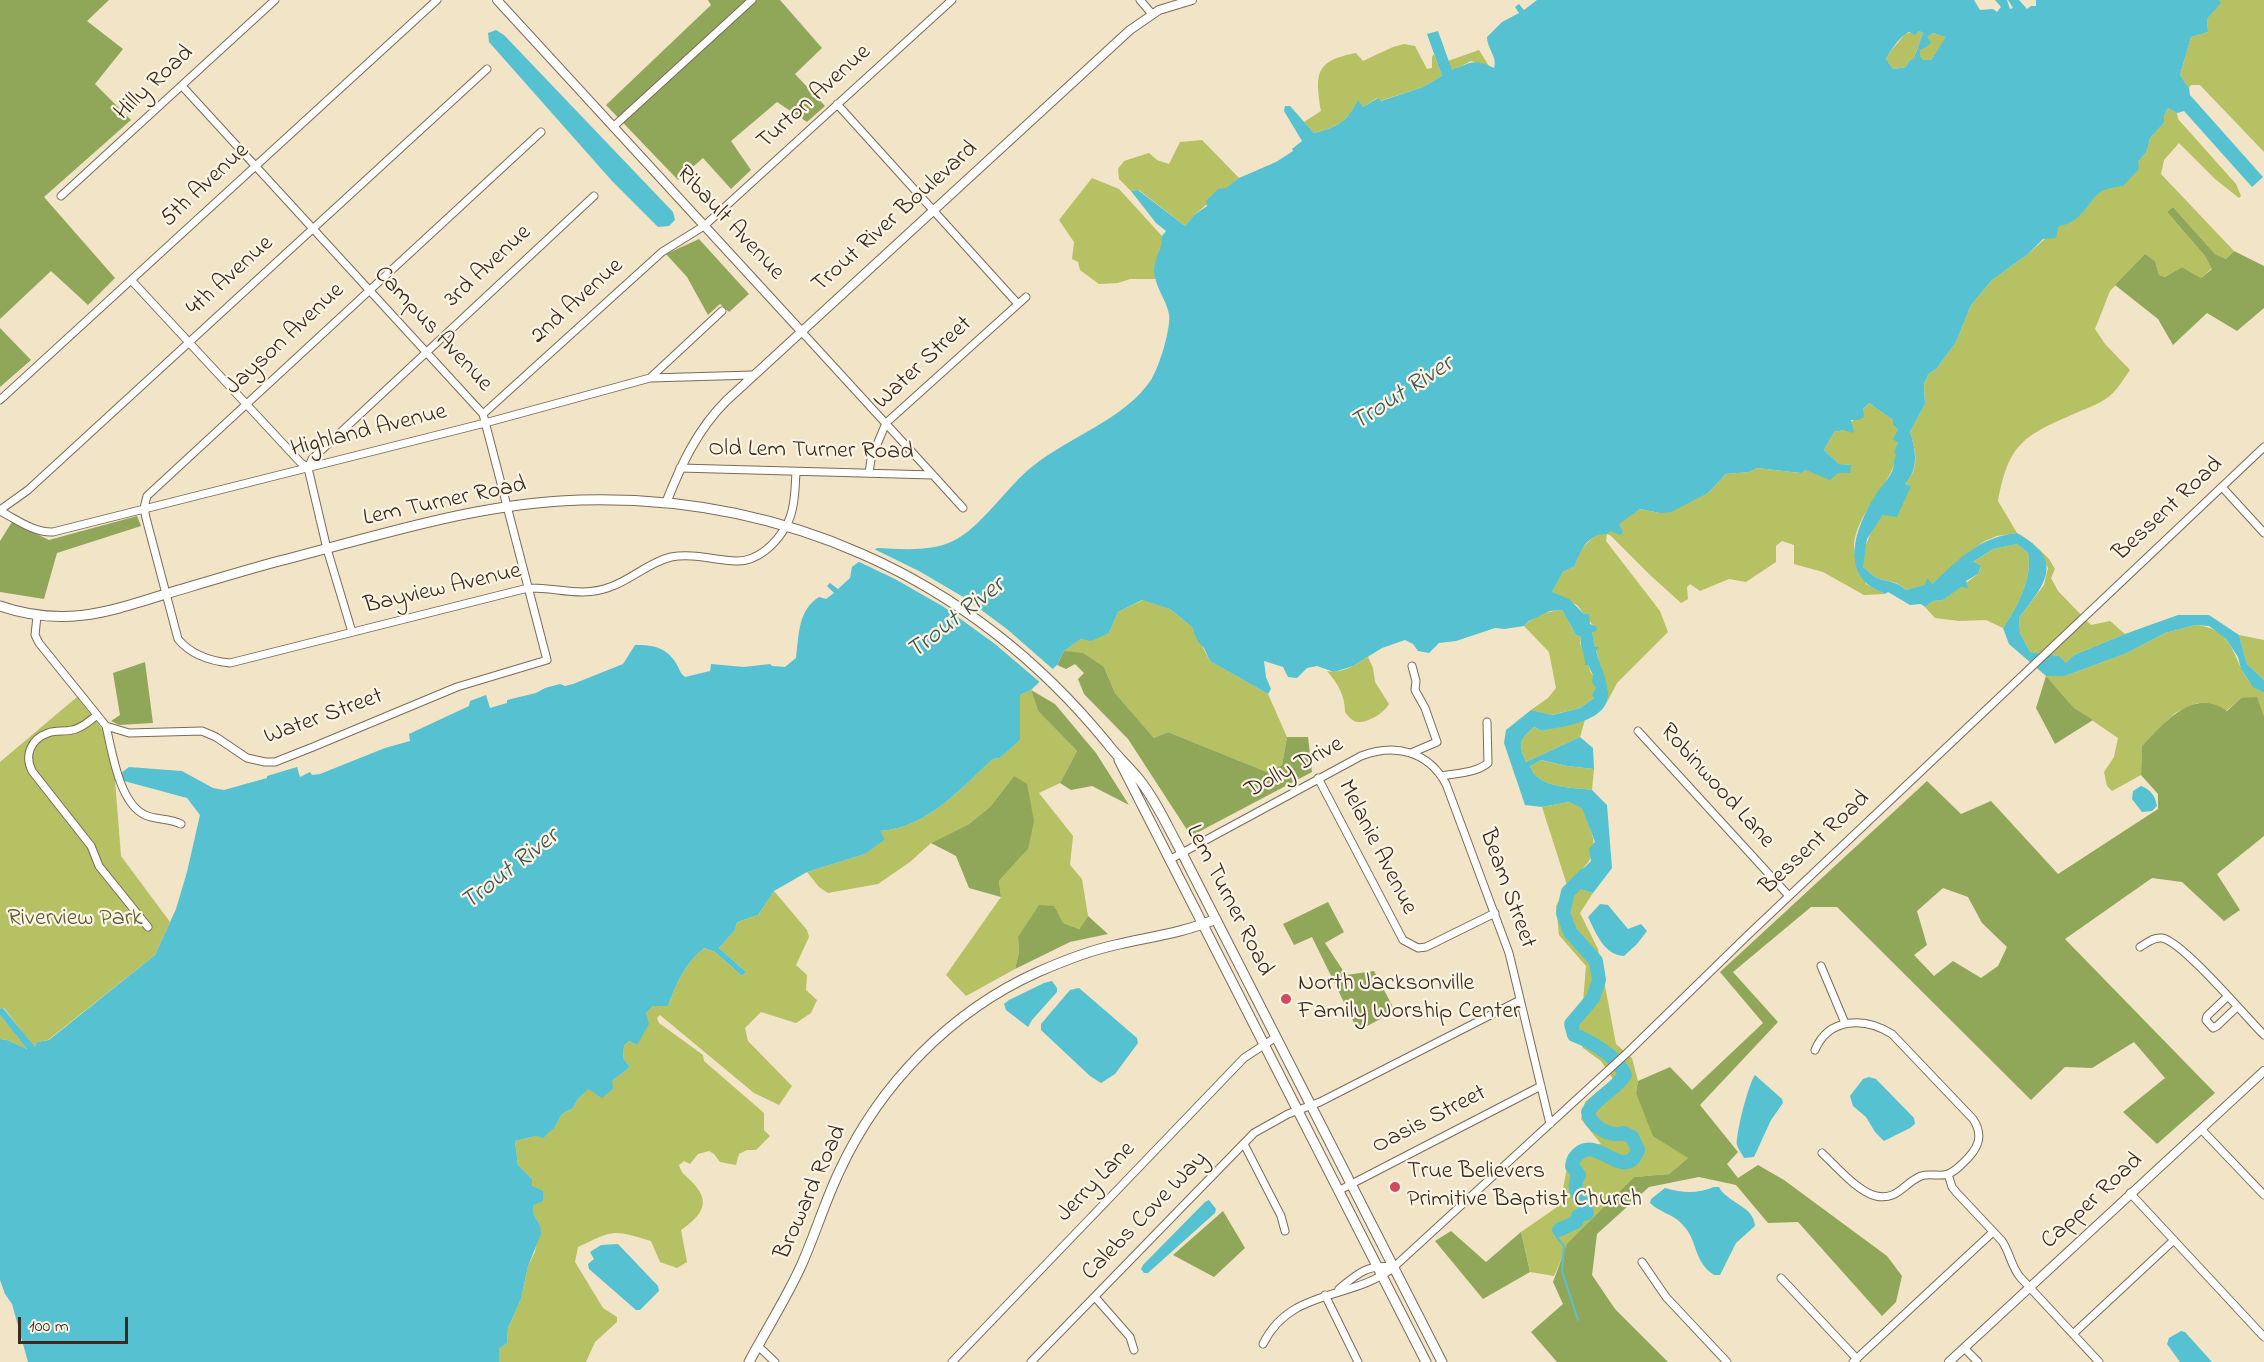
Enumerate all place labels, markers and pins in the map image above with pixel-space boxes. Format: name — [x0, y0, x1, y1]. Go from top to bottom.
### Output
place label: North Jacksonville Family Worship Center — [1298, 971, 1520, 1027]
marker: North Jacksonville Family Worship Center — [1279, 992, 1293, 1006]
place label: True Believers Primitive Baptist Church — [1407, 1159, 1642, 1215]
marker: True Believers Primitive Baptist Church — [1388, 1180, 1402, 1194]

